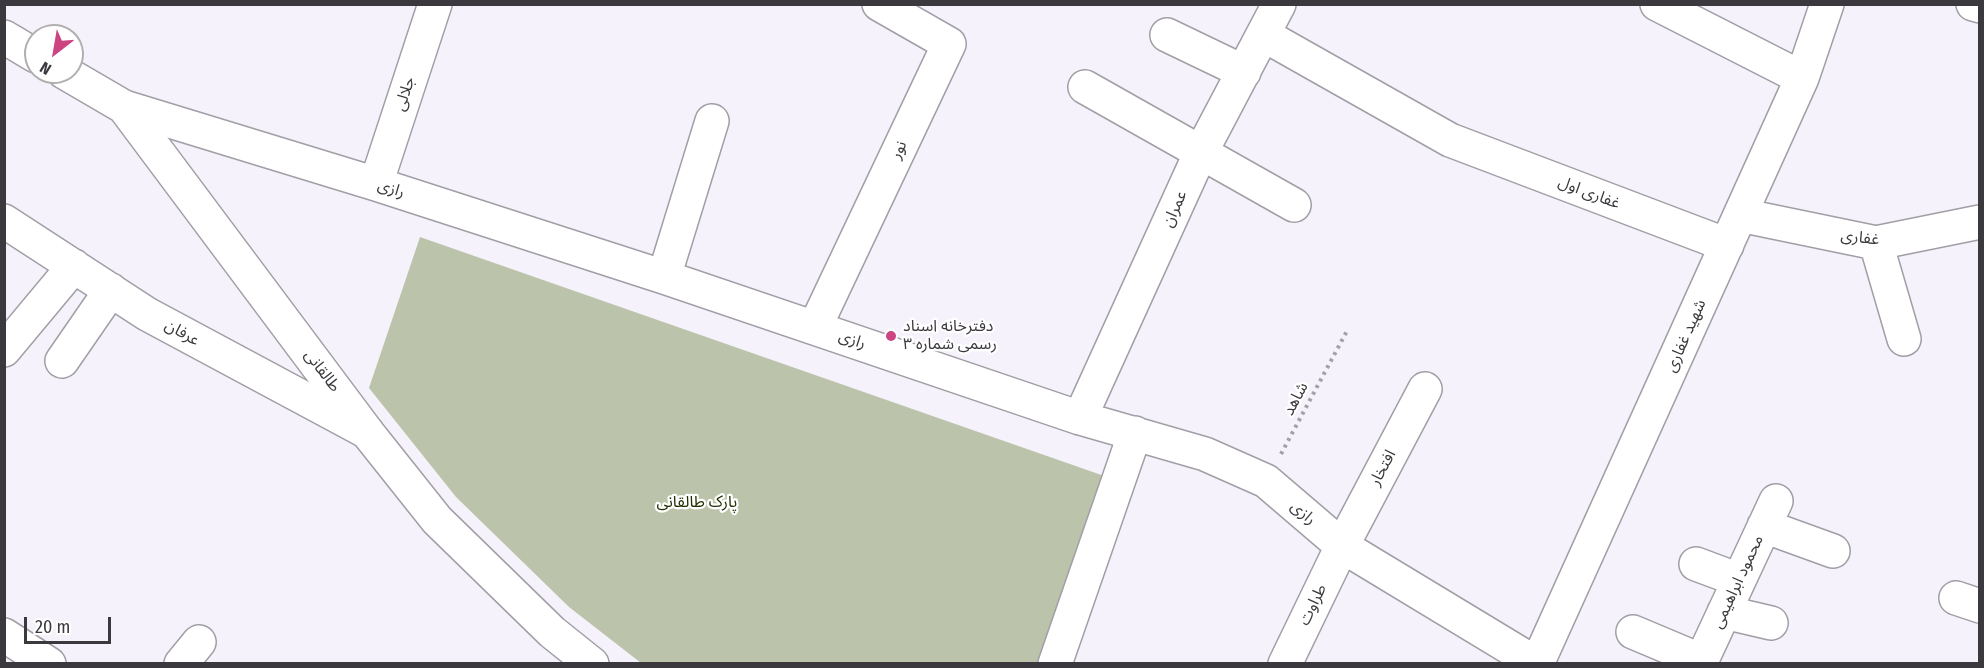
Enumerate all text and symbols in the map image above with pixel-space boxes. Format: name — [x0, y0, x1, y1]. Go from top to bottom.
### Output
north arrow — [24, 24, 84, 84]
text: N — [36, 58, 55, 79]
street label: جلالی — [390, 74, 420, 114]
street label: نور — [887, 138, 911, 162]
street label: غفاری اول — [1555, 172, 1623, 214]
street label: رازی — [375, 176, 407, 202]
street label: عمران — [1159, 188, 1191, 230]
street label: غفاری — [1840, 226, 1880, 250]
street label: شهید غفاری — [1661, 297, 1711, 375]
street label: عرفان — [161, 316, 203, 350]
place label: دفترخانه اسناد رسمی شماره ۳ — [903, 317, 997, 355]
street label: رازی — [836, 326, 868, 354]
marker: دفترخانه اسناد رسمی شماره ۳ — [884, 329, 898, 343]
street label: طالقانی — [300, 346, 344, 396]
street label: شاهد — [1279, 379, 1313, 419]
street label: افتخار — [1366, 447, 1400, 489]
park label: پارک طالقانی — [657, 493, 737, 513]
street label: رازی — [1286, 497, 1320, 529]
street label: محمود ابراهیمی — [1708, 532, 1768, 632]
street label: طراوت — [1295, 581, 1331, 629]
scale bar — [27, 605, 114, 643]
text: 20 m — [35, 616, 70, 638]

